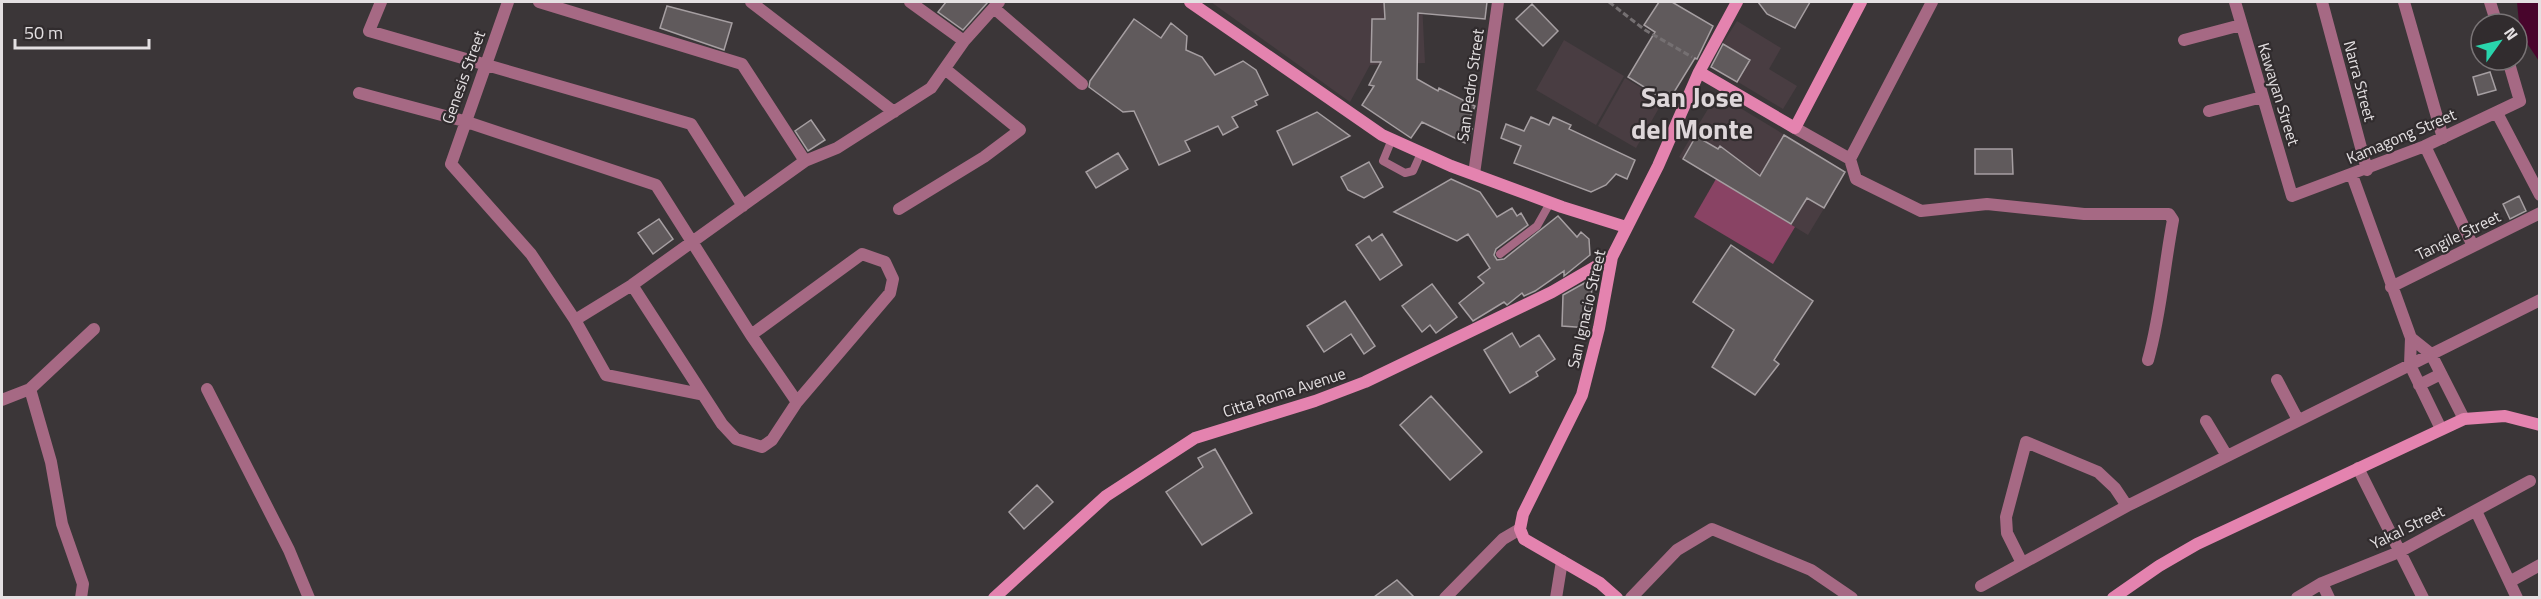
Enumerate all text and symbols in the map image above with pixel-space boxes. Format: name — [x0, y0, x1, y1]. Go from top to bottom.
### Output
scale bar — [15, 12, 148, 50]
north arrow — [2469, 12, 2529, 72]
text: 50 m — [24, 19, 63, 46]
text: N — [2498, 22, 2524, 45]
street label: Genesis Street — [435, 27, 491, 127]
street label: San Pedro Street — [1450, 27, 1490, 143]
street label: Narra Street — [2338, 38, 2382, 124]
street label: Kawayan Street — [2252, 40, 2306, 149]
district label: San Jose del Monte — [1631, 75, 1753, 150]
street label: Kamagong Street — [2343, 102, 2460, 170]
street label: Tangile Street — [2411, 204, 2505, 266]
street label: San Ignacio Street — [1561, 247, 1611, 371]
street label: Citta Roma Avenue — [1219, 361, 1349, 423]
street label: Yakal Street — [2366, 499, 2448, 555]

